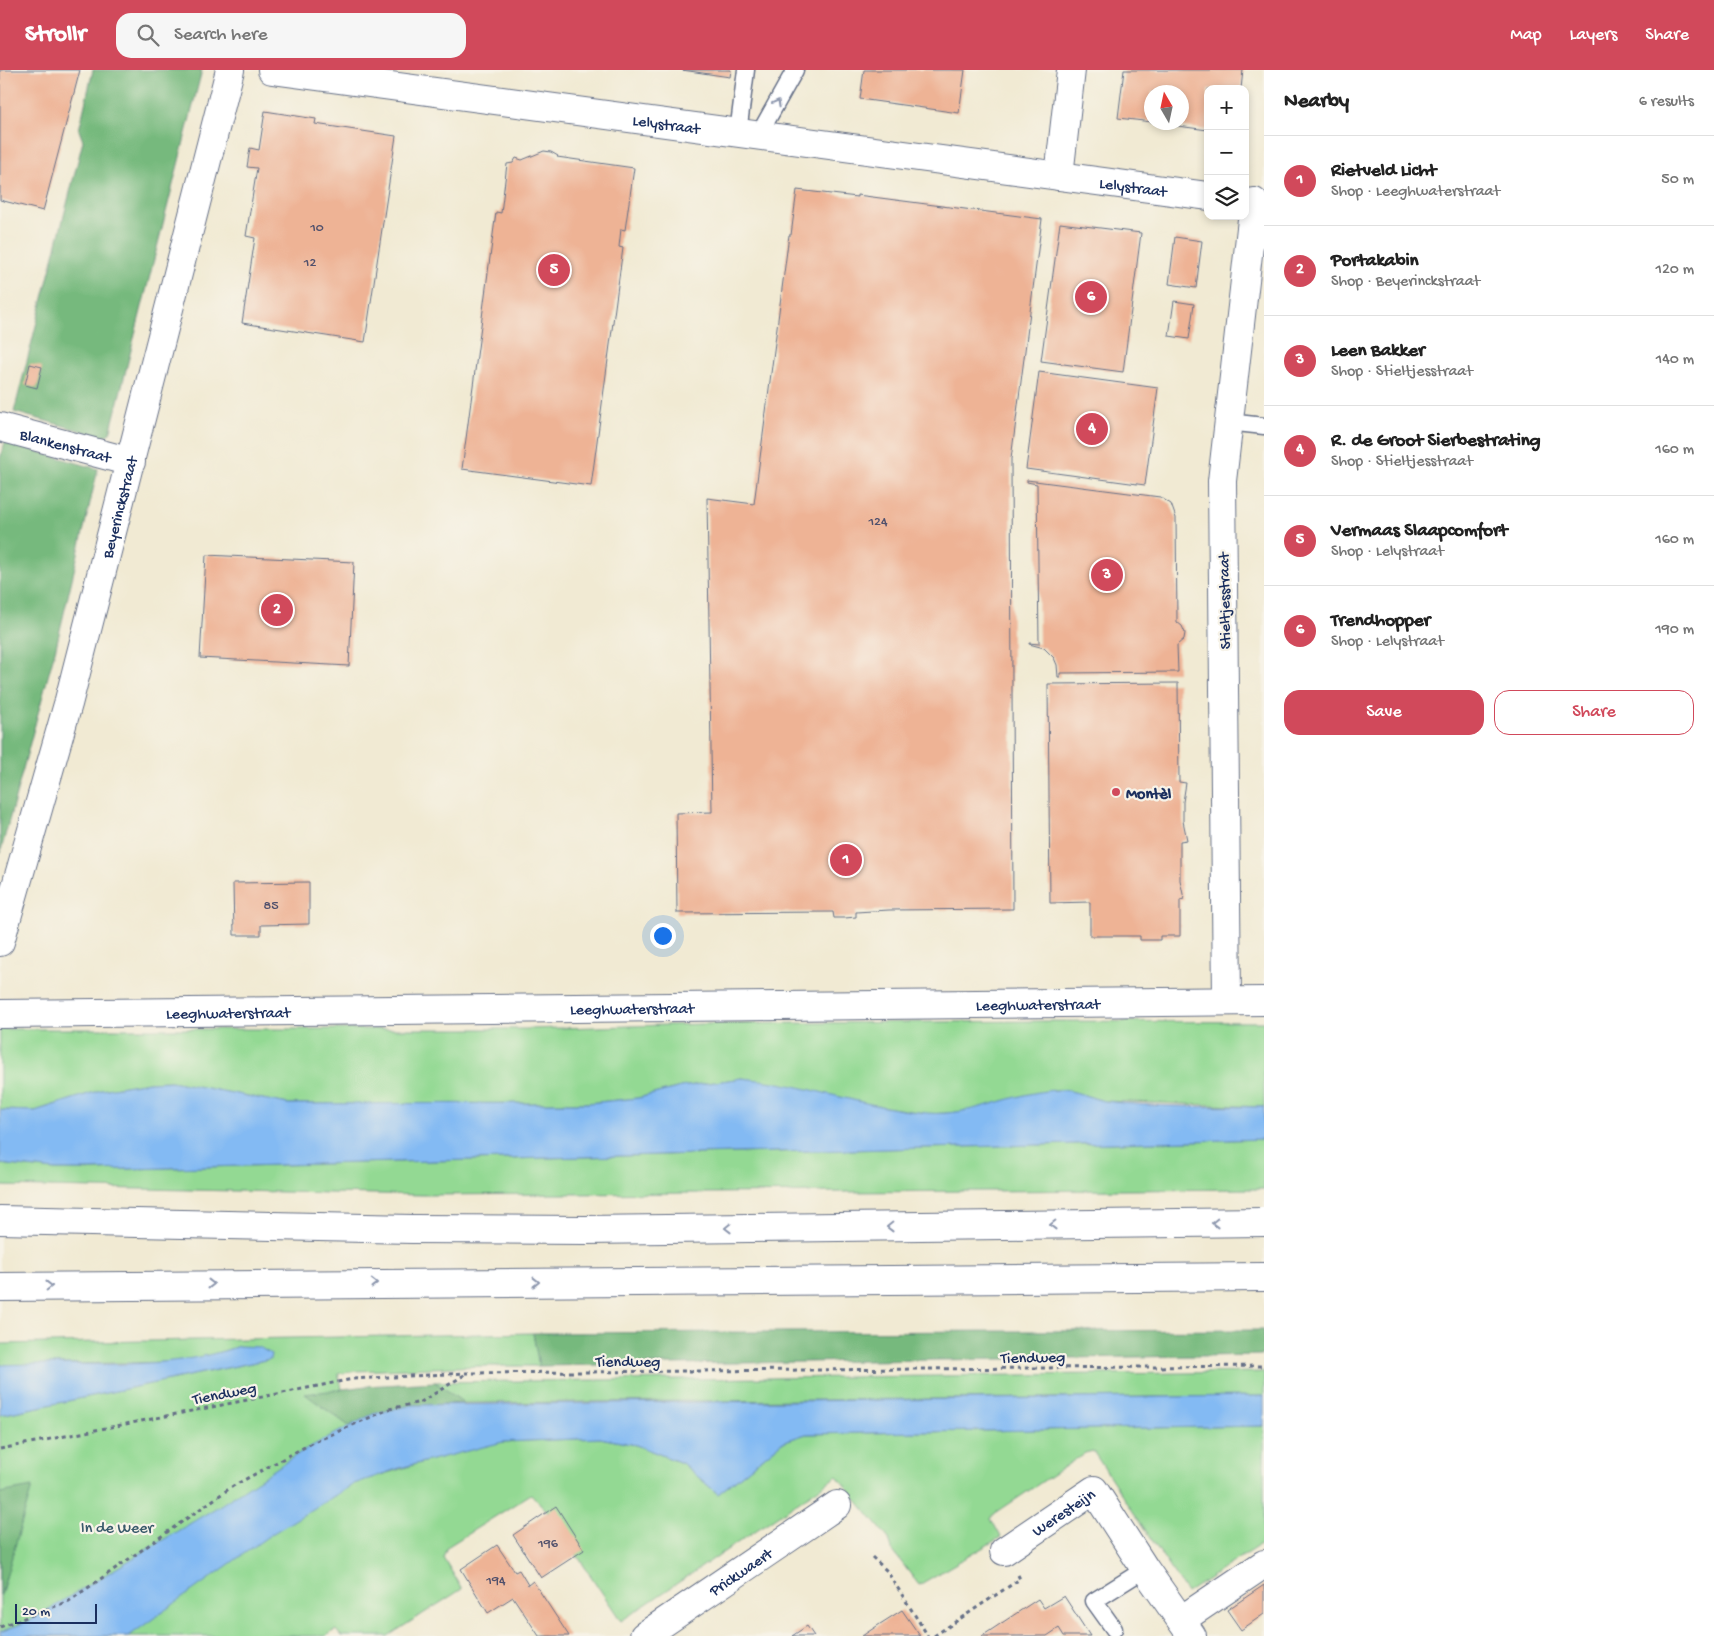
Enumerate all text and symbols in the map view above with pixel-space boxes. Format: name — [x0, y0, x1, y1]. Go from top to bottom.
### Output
search box — [116, 13, 466, 58]
text: Strollr — [25, 21, 86, 50]
icon: search — [134, 21, 162, 49]
text: Search here — [174, 24, 268, 47]
text: Map — [1510, 25, 1542, 46]
text: Layers — [1570, 25, 1617, 46]
text: Share — [1645, 25, 1689, 46]
north arrow — [1144, 85, 1189, 130]
map controls — [1204, 85, 1249, 220]
button: + — [1204, 85, 1249, 130]
text: Nearby — [1284, 90, 1349, 115]
text: 6 results — [1639, 93, 1694, 112]
one-way arrow — [770, 99, 780, 108]
street label: Lelystraat — [631, 113, 702, 141]
button: − — [1204, 130, 1249, 175]
text: Rietveld Licht — [1331, 160, 1436, 183]
text: 1 — [1297, 171, 1303, 190]
text: 50 m — [1661, 171, 1694, 190]
street label: Lelystraat — [1098, 175, 1169, 204]
button: layers — [1204, 175, 1249, 220]
text: Shop · Leeghwaterstraat — [1331, 183, 1500, 202]
house number: 10 — [309, 220, 324, 237]
text: Portakabin — [1331, 250, 1419, 273]
pin: 5 — [538, 251, 570, 289]
house number: 12 — [303, 255, 316, 272]
text: 2 — [1296, 261, 1304, 280]
text: 120 m — [1655, 261, 1694, 280]
text: Shop · Beyerinckstraat — [1331, 273, 1480, 292]
pin: 6 — [1075, 278, 1107, 316]
text: Leen Bakker — [1331, 340, 1425, 363]
text: 3 — [1296, 351, 1304, 370]
text: 140 m — [1656, 351, 1694, 370]
text: Shop · Stieltjesstraat — [1331, 363, 1473, 382]
pin: 4 — [1076, 410, 1108, 448]
street label: Blankenstraat — [16, 426, 114, 470]
text: R. de Groot Sierbestrating — [1331, 430, 1541, 453]
text: 4 — [1296, 441, 1304, 460]
text: 160 m — [1655, 441, 1694, 460]
street label: Beyerinckstraat — [99, 453, 144, 562]
text: Shop · Stieltjesstraat — [1331, 453, 1473, 472]
house number: 124 — [867, 514, 888, 531]
text: Vermaas Slaapcomfort — [1331, 520, 1508, 543]
text: 5 — [1296, 531, 1304, 550]
text: 160 m — [1655, 531, 1694, 550]
text: Shop · Lelystraat — [1331, 543, 1444, 562]
street label: Stieltjesstraat — [1216, 551, 1237, 650]
pin: 3 — [1091, 556, 1123, 594]
pin: 2 — [261, 591, 293, 629]
text: Trendhopper — [1331, 610, 1430, 633]
text: 6 — [1296, 621, 1304, 640]
text: 190 m — [1655, 621, 1694, 640]
text: Shop · Lelystraat — [1331, 633, 1444, 652]
button: Save — [1284, 690, 1484, 735]
button: Share — [1494, 690, 1694, 735]
marker: Montèl — [1110, 786, 1122, 798]
place label: Montèl — [1126, 786, 1172, 805]
pin: 1 — [830, 841, 862, 879]
house number: 85 — [263, 898, 279, 915]
your location — [650, 923, 676, 949]
street label: Leeghwaterstraat — [976, 997, 1102, 1017]
street label: Leeghwaterstraat — [570, 1001, 696, 1021]
street label: Leeghwaterstraat — [166, 1005, 292, 1025]
one-way arrow — [1211, 1218, 1219, 1228]
one-way arrow — [1049, 1220, 1056, 1230]
one-way arrow — [886, 1222, 894, 1232]
one-way arrow — [724, 1223, 732, 1234]
one-way arrow — [532, 1277, 540, 1287]
one-way arrow — [370, 1278, 378, 1288]
one-way arrow — [208, 1279, 215, 1289]
one-way arrow — [45, 1280, 53, 1291]
street label: Tiendweg — [1000, 1349, 1066, 1370]
street label: Tiendweg — [595, 1354, 660, 1373]
street label: Tiendweg — [190, 1380, 258, 1411]
street label: Weresteijn — [1030, 1486, 1100, 1542]
park label: In de Weer — [81, 1520, 155, 1539]
house number: 196 — [537, 1536, 559, 1553]
street label: Prickwaert — [706, 1545, 778, 1602]
house number: 194 — [485, 1573, 506, 1590]
scale bar — [15, 1601, 98, 1624]
text: 20 m — [22, 1604, 50, 1621]

